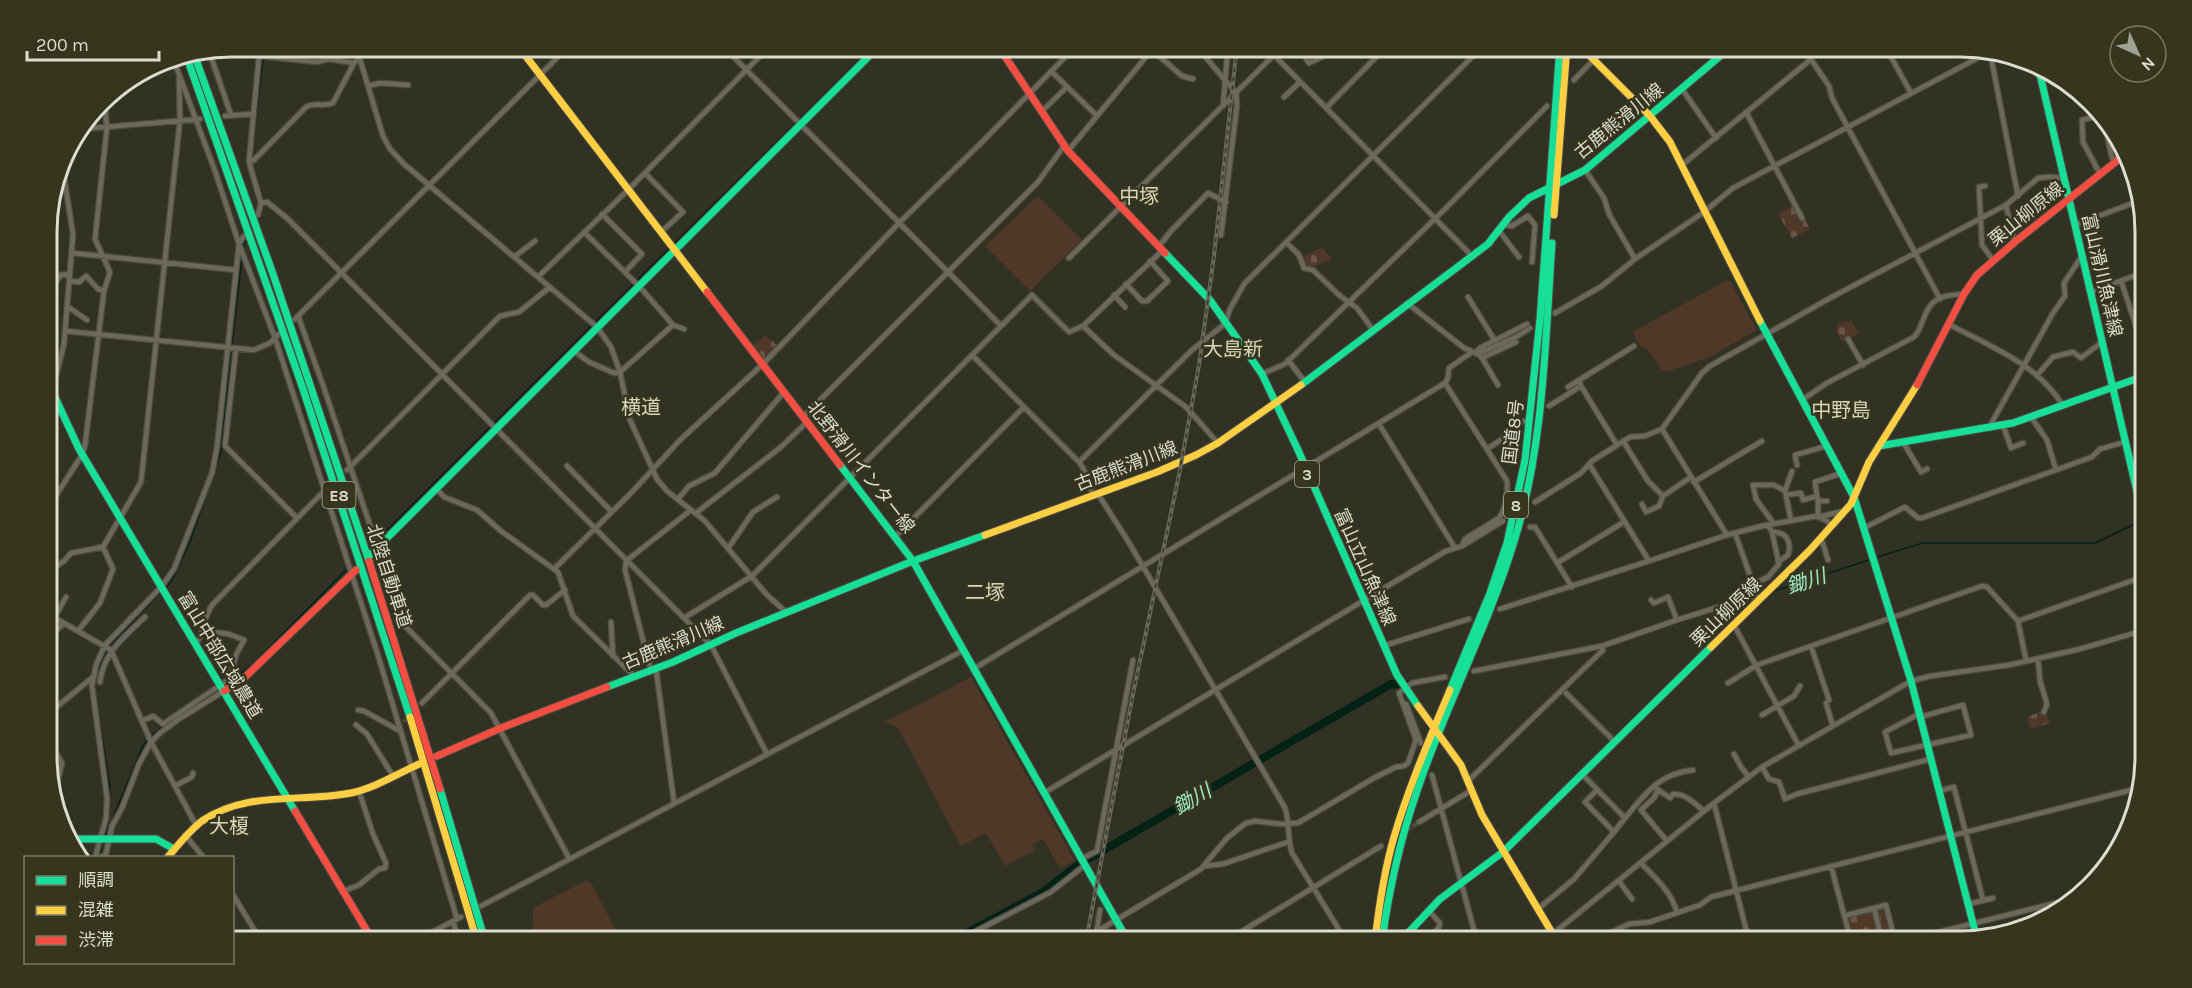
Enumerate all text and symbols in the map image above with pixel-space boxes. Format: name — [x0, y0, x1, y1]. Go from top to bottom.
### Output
scale bar — [27, 24, 159, 62]
north arrow — [2108, 24, 2168, 84]
text: 200 m — [36, 34, 89, 56]
text: N — [2137, 53, 2159, 75]
street label: 古鹿熊滑川線 — [1570, 78, 1668, 164]
street label: 栗山柳原線 — [1984, 177, 2068, 251]
district label: 中塚 — [1119, 185, 1159, 208]
street label: 富山滑川魚津線 — [2077, 211, 2127, 339]
district label: 大島新 — [1203, 338, 1263, 361]
district label: 横道 — [621, 396, 661, 419]
street label: 北野滑川インター線 — [802, 396, 920, 538]
street label: 国道8号 — [1498, 398, 1528, 466]
district label: 中野島 — [1811, 399, 1871, 422]
street label: 古鹿熊滑川線 — [1072, 436, 1180, 496]
road number: 3 — [1295, 461, 1319, 487]
road number: E8 — [322, 482, 356, 508]
road number: 8 — [1504, 492, 1528, 518]
street label: 富山立山魚津線 — [1329, 505, 1401, 629]
street label: 北陸自動車道 — [362, 521, 416, 631]
water label: 鋤川 — [1784, 564, 1831, 599]
street label: 栗山柳原線 — [1686, 573, 1766, 651]
district label: 二塚 — [965, 581, 1005, 604]
street label: 富山中部広域農道 — [173, 588, 267, 722]
street label: 古鹿熊滑川線 — [619, 612, 727, 674]
water label: 鋤川 — [1169, 778, 1217, 819]
district label: 大榎 — [209, 815, 249, 838]
legend — [24, 856, 234, 964]
text: 順調 — [78, 869, 114, 891]
text: 混雑 — [78, 899, 114, 921]
text: 渋滞 — [78, 929, 114, 951]

